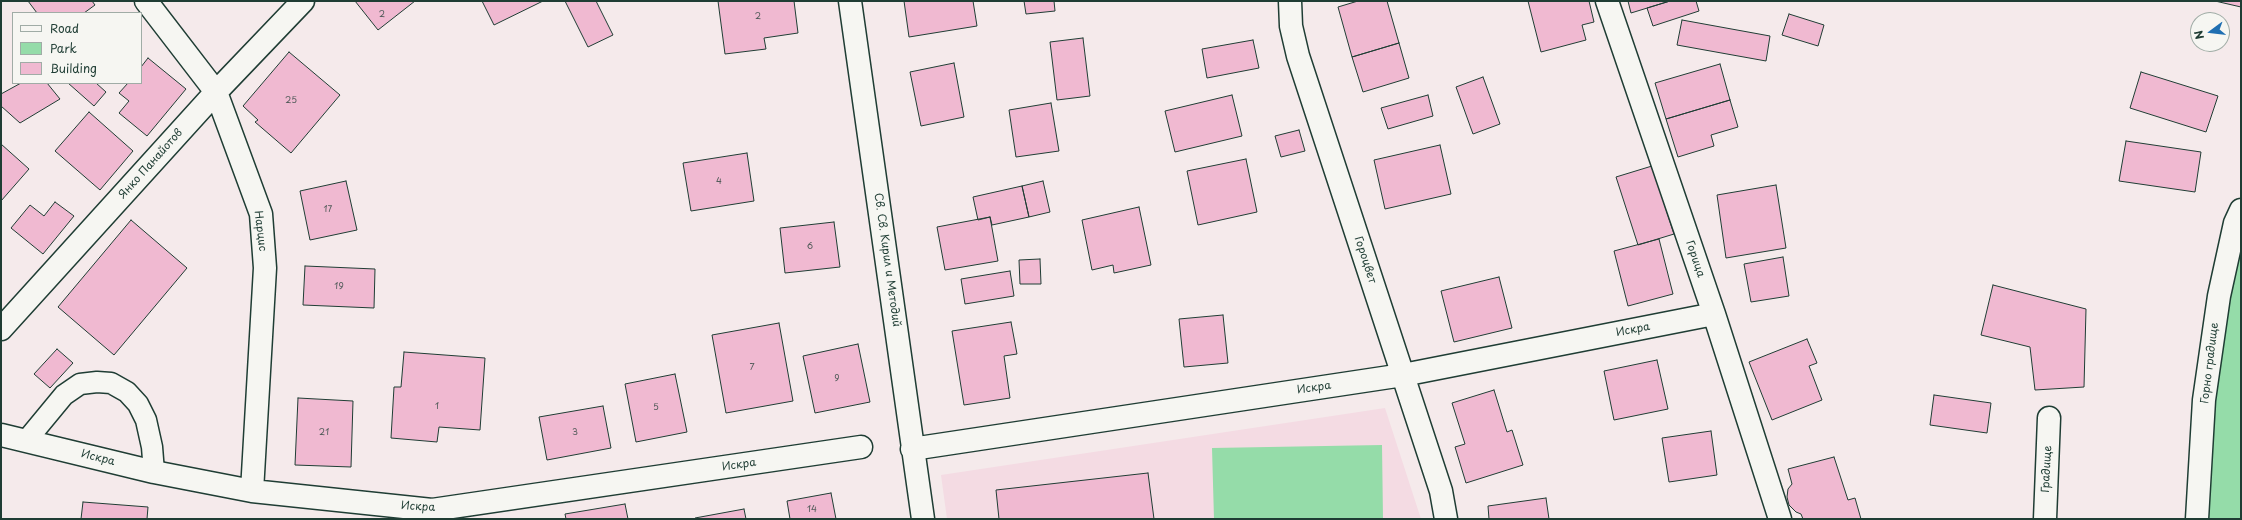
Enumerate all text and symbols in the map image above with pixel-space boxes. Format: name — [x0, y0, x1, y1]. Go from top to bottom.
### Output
house number: 2 — [379, 10, 385, 20]
legend — [12, 12, 142, 84]
house number: 2 — [755, 12, 761, 22]
north arrow — [2190, 12, 2230, 52]
text: Road — [50, 19, 79, 37]
text: N — [2190, 29, 2208, 41]
text: Park — [50, 39, 77, 57]
text: Building — [50, 59, 97, 77]
house number: 25 — [285, 96, 297, 106]
street label: Янко Панайотов — [116, 126, 186, 202]
house number: 4 — [716, 177, 722, 187]
street label: Св. Св. Кирил и Методий — [871, 192, 903, 328]
house number: 17 — [324, 205, 332, 215]
street label: Нарцис — [251, 210, 269, 252]
street label: Гороцвет — [1351, 235, 1379, 285]
street label: Горица — [1683, 239, 1707, 279]
house number: 6 — [807, 242, 813, 252]
house number: 19 — [334, 282, 344, 292]
street label: Искра — [1615, 320, 1651, 340]
street label: Горно градище — [2198, 322, 2222, 404]
house number: 7 — [749, 363, 755, 373]
house number: 9 — [834, 374, 840, 384]
street label: Искра — [1296, 379, 1332, 397]
house number: 1 — [435, 402, 439, 412]
house number: 5 — [653, 403, 659, 413]
house number: 21 — [319, 428, 329, 438]
house number: 3 — [572, 428, 578, 438]
street label: Градище — [2039, 445, 2055, 493]
street label: Искра — [80, 447, 116, 469]
street label: Искра — [721, 456, 757, 474]
street label: Искра — [400, 500, 436, 514]
house number: 14 — [807, 505, 817, 515]

